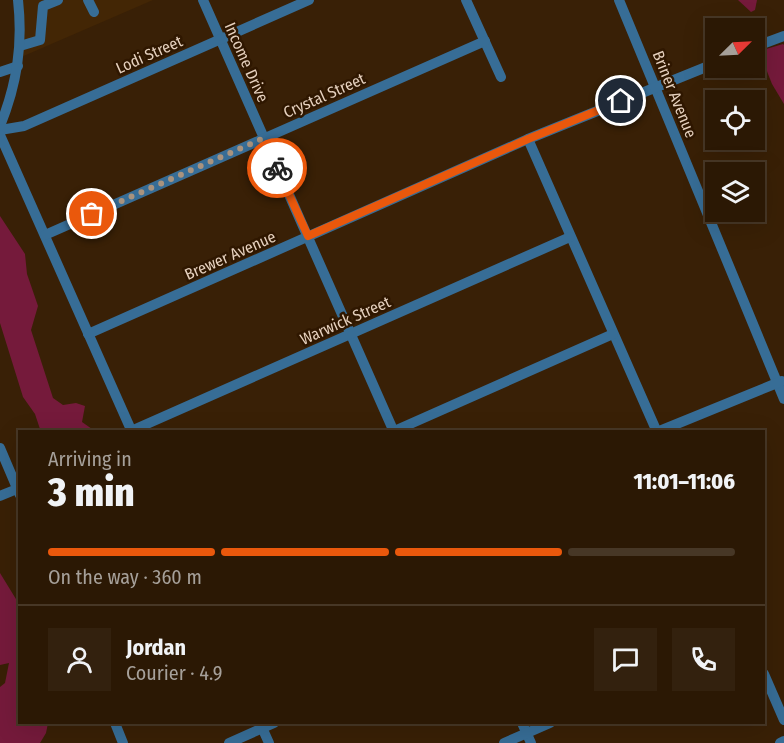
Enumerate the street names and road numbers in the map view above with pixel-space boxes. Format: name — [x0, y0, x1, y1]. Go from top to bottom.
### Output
street label: Income Drive — [220, 19, 273, 105]
street label: Lodi Street — [113, 31, 186, 78]
street label: Briner Avenue — [648, 48, 701, 141]
street label: Crystal Street — [280, 69, 369, 122]
street label: Brewer Avenue — [182, 227, 279, 284]
street label: Warwick Street — [297, 292, 394, 349]

